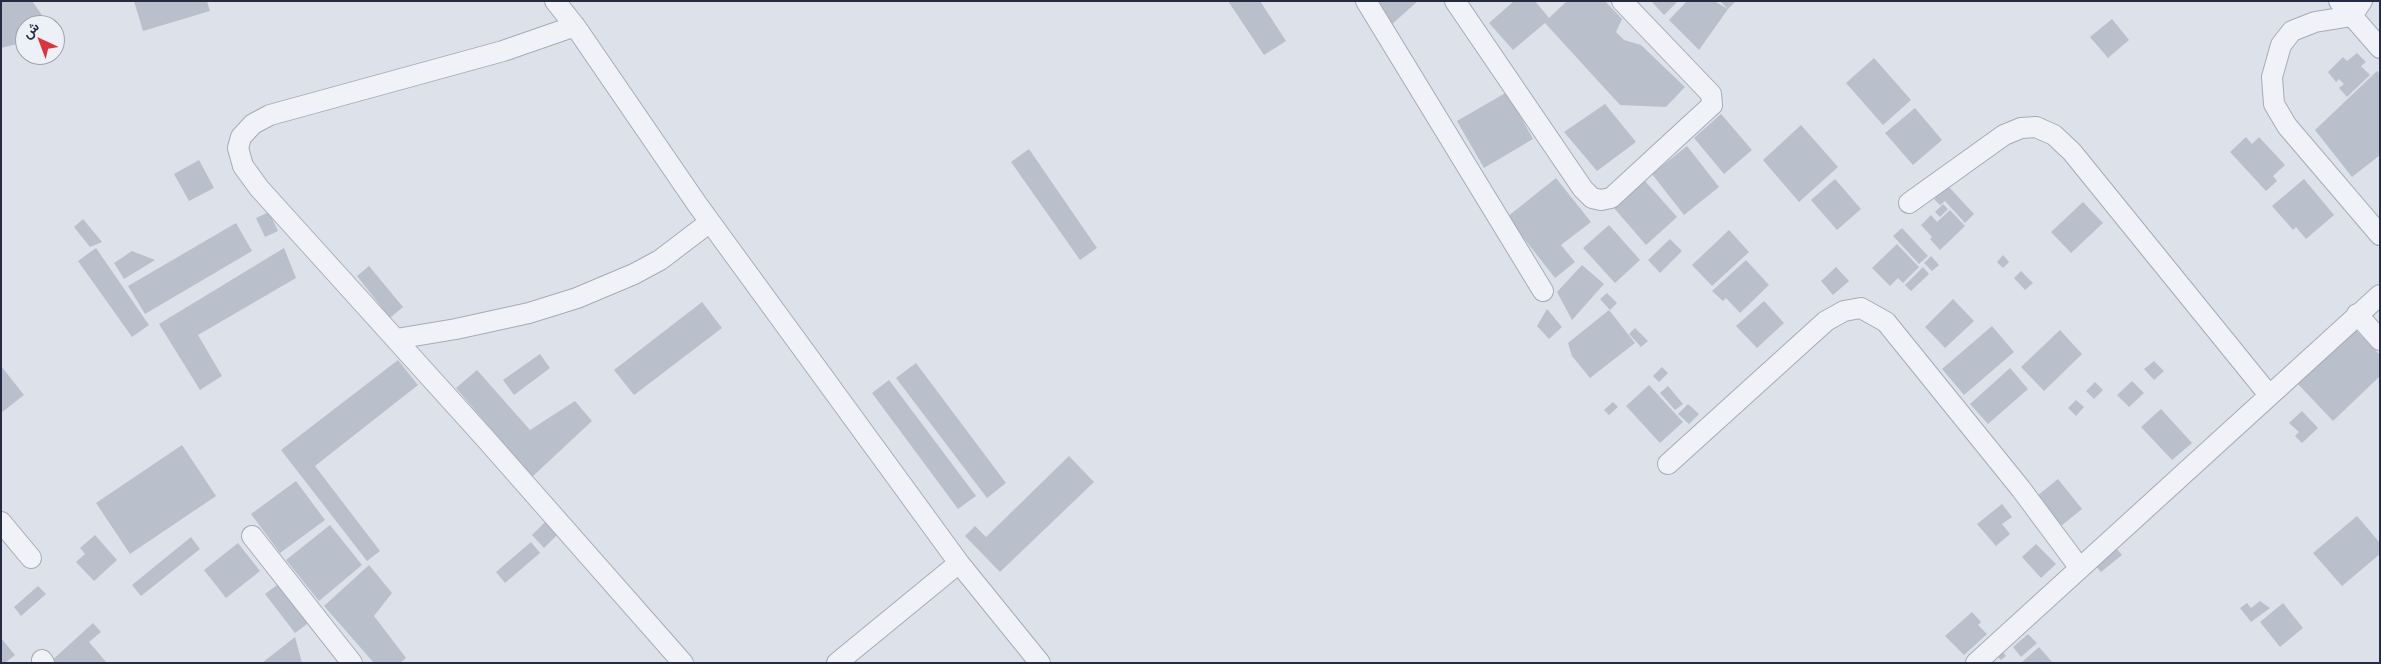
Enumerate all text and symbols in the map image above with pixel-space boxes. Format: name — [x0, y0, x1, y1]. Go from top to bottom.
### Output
north arrow — [15, 15, 65, 65]
text: ش — [19, 18, 42, 41]

